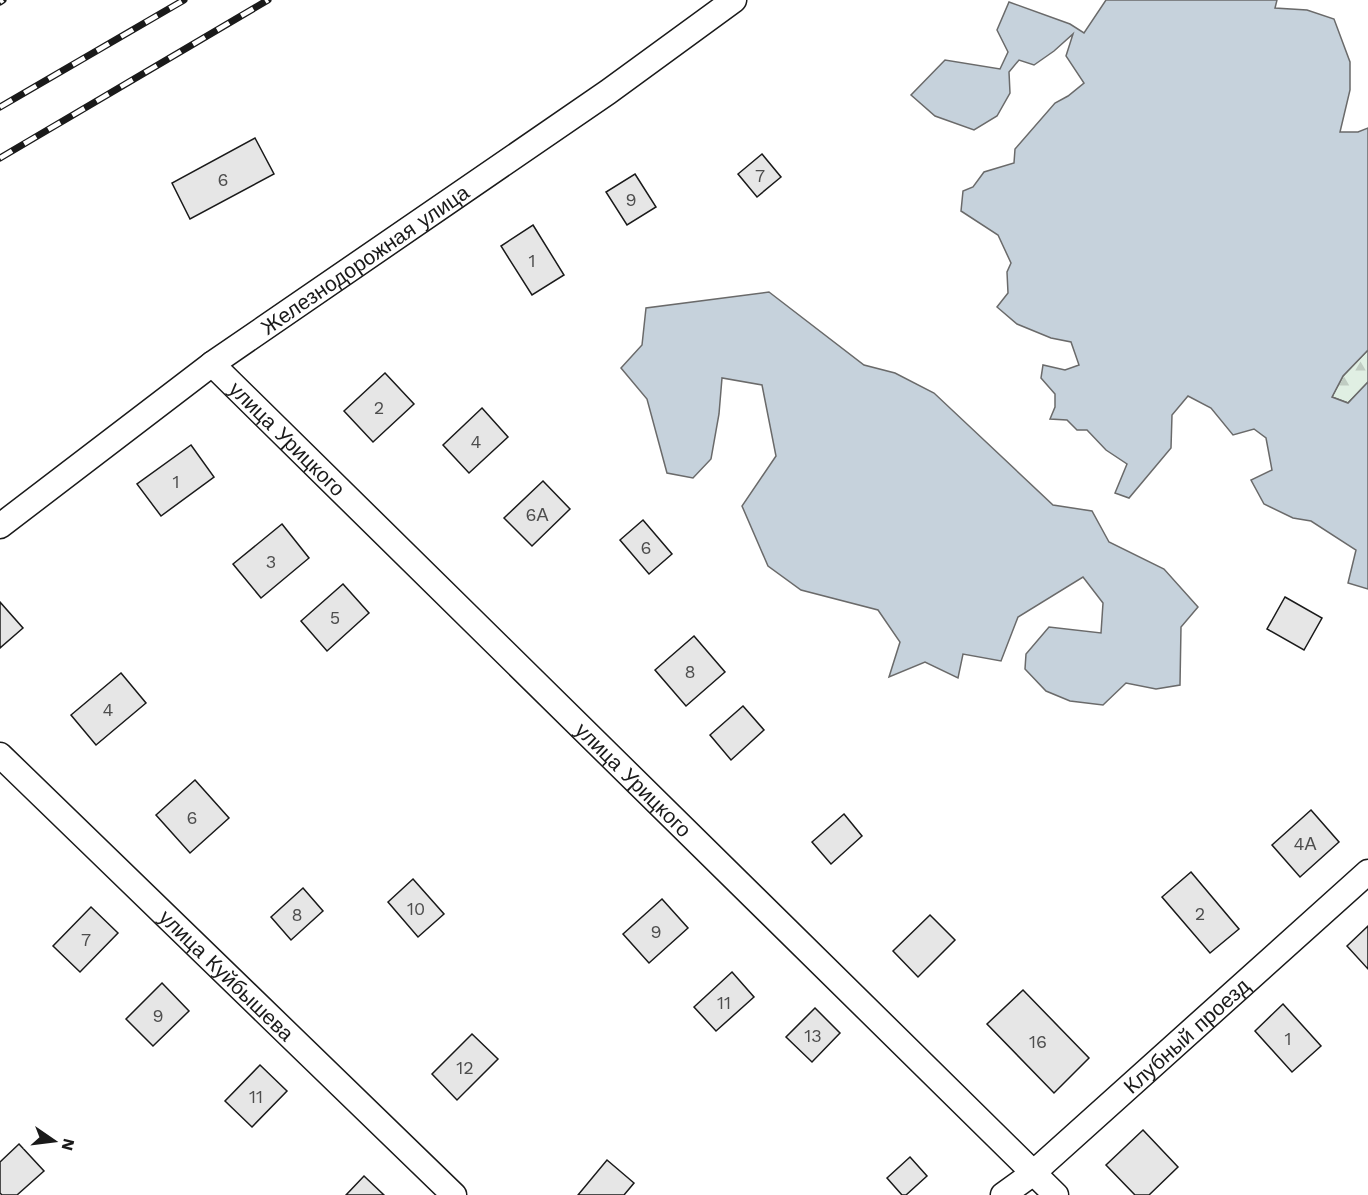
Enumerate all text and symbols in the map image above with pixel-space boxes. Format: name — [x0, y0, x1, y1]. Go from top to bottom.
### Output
house number: 7 — [755, 165, 765, 186]
house number: 6 — [218, 169, 228, 190]
street label: Железнодорожная улица — [256, 179, 474, 339]
house number: 9 — [625, 189, 637, 210]
house number: 1 — [528, 250, 536, 271]
street label: улица Урицкого — [224, 376, 351, 501]
house number: 2 — [374, 397, 384, 418]
house number: 4 — [471, 431, 482, 452]
house number: 1 — [172, 471, 180, 492]
house number: 6А — [526, 504, 548, 525]
house number: 6 — [641, 537, 651, 558]
house number: 3 — [266, 551, 276, 572]
house number: 5 — [330, 607, 340, 628]
house number: 8 — [684, 661, 696, 682]
house number: 4 — [103, 699, 114, 720]
street label: улица Урицкого — [571, 717, 697, 842]
house number: 6 — [187, 807, 197, 828]
house number: 4А — [1293, 833, 1317, 854]
house number: 10 — [407, 898, 425, 919]
house number: 2 — [1195, 903, 1205, 924]
street label: улица Куйбышева — [154, 904, 300, 1046]
house number: 8 — [291, 904, 303, 925]
house number: 9 — [650, 921, 662, 942]
house number: 7 — [81, 929, 91, 950]
street label: Клубный проезд — [1118, 973, 1254, 1098]
house number: 11 — [717, 992, 731, 1013]
house number: 9 — [152, 1005, 164, 1026]
house number: 13 — [804, 1025, 822, 1046]
house number: 1 — [1284, 1028, 1292, 1049]
house number: 16 — [1029, 1031, 1047, 1052]
house number: 12 — [456, 1057, 474, 1078]
house number: 11 — [249, 1086, 263, 1107]
north arrow — [24, 1111, 84, 1171]
text: N — [57, 1136, 79, 1153]

